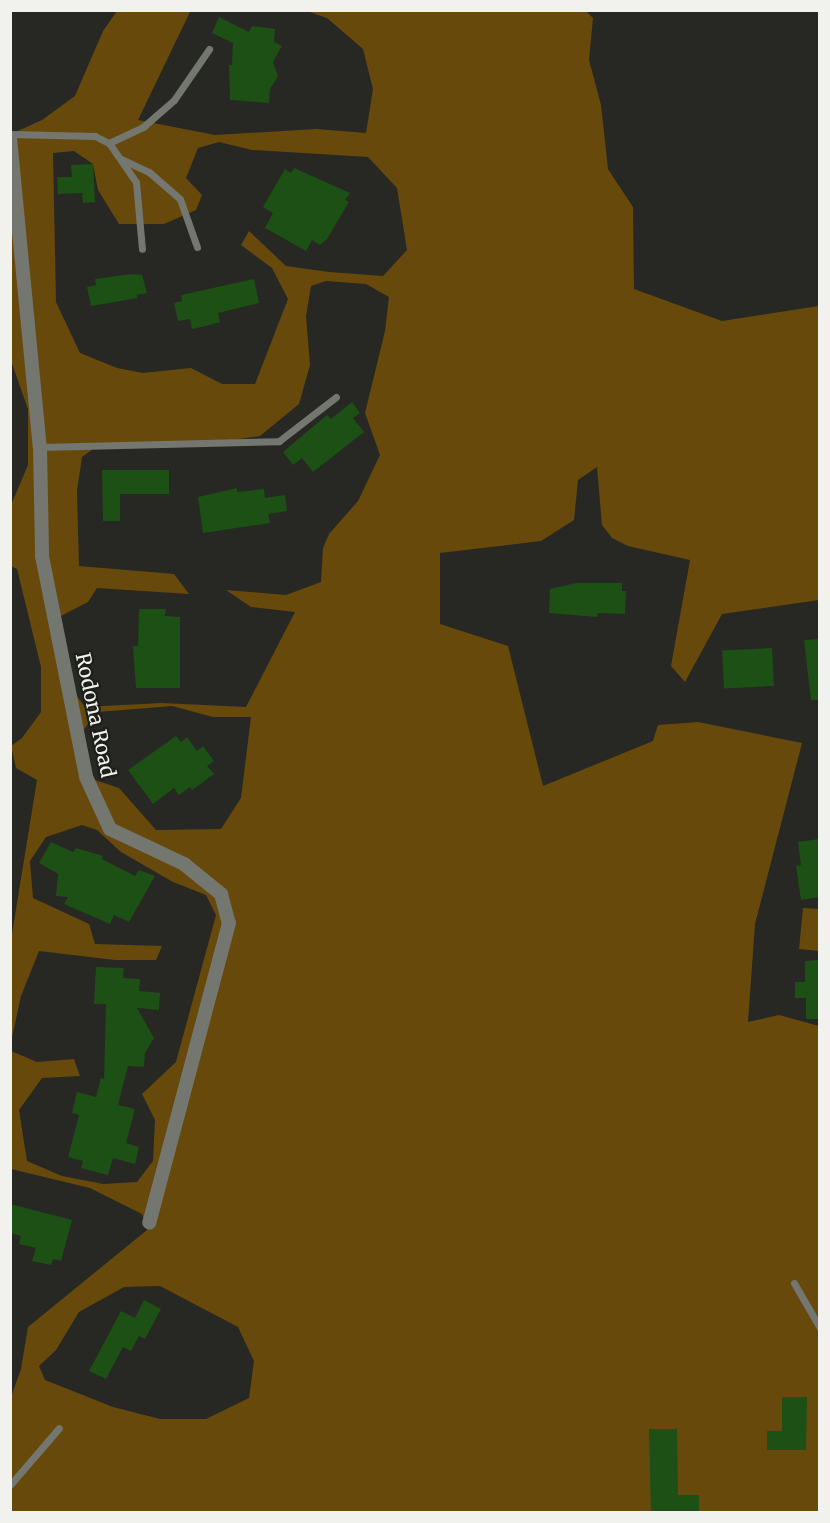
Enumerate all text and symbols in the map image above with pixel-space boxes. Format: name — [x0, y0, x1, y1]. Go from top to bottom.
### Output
street label: Rodona Road — [71, 650, 121, 780]

